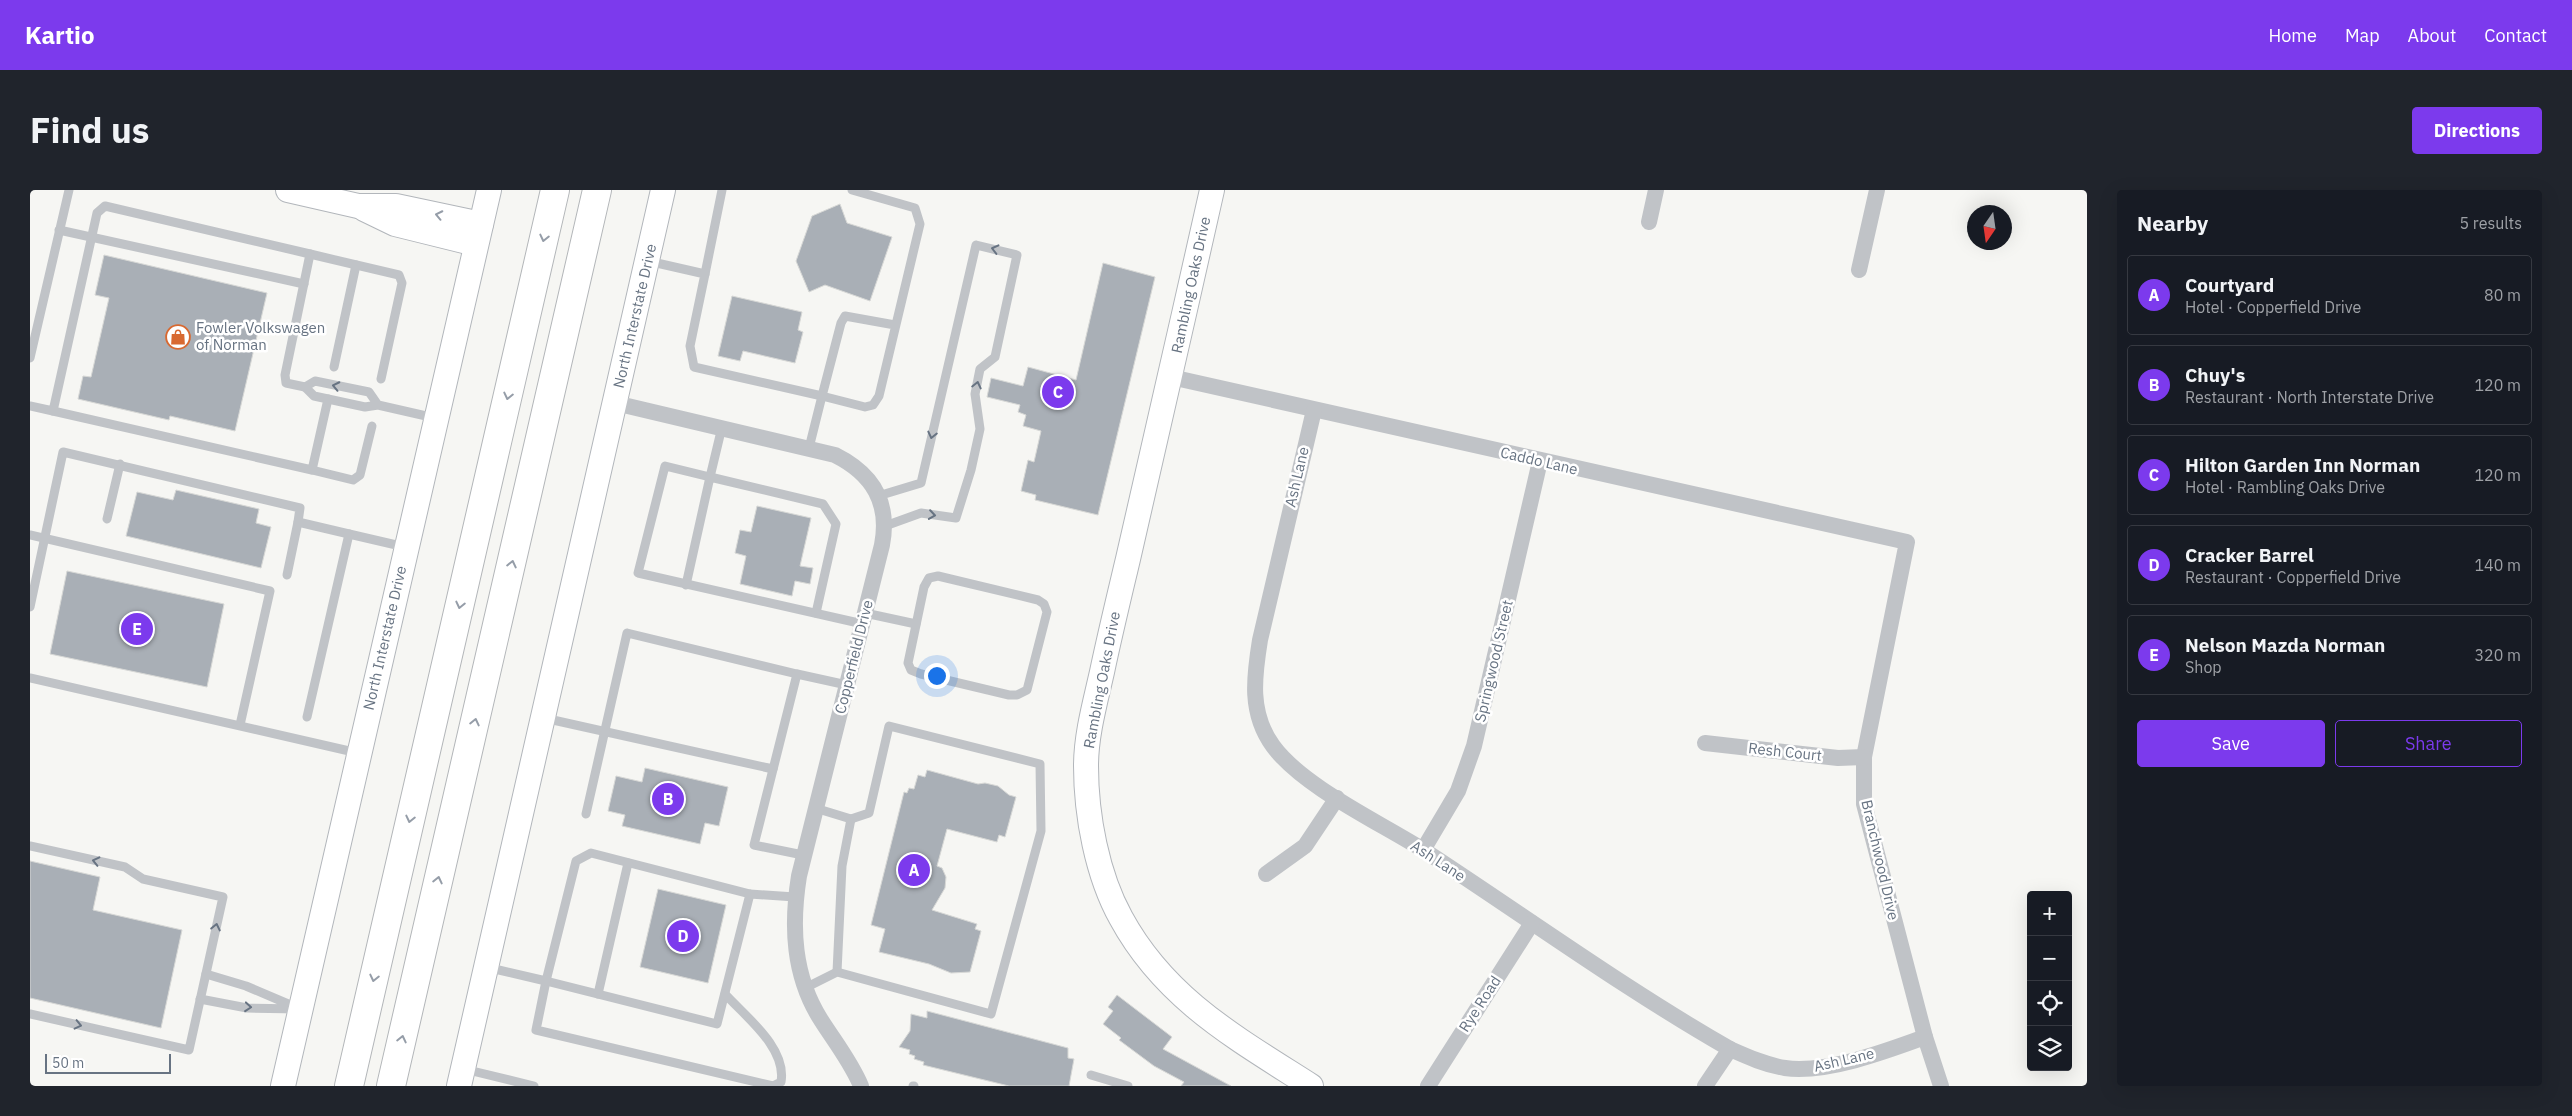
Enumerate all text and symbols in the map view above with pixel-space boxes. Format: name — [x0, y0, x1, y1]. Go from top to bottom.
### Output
text: Kartio — [25, 19, 95, 51]
text: Home — [2269, 24, 2317, 47]
text: Map — [2345, 24, 2380, 47]
text: About — [2408, 24, 2456, 47]
text: Contact — [2484, 24, 2547, 47]
text: Find us — [30, 107, 149, 153]
button: Directions — [2412, 107, 2542, 154]
north arrow — [1967, 205, 2012, 250]
text: Nearby — [2137, 209, 2208, 237]
one-way arrow — [434, 210, 443, 221]
text: 5 results — [2459, 213, 2522, 233]
street label: Rambling Oaks Drive — [1167, 215, 1214, 355]
one-way arrow — [539, 233, 550, 242]
street label: North Interstate Drive — [609, 242, 660, 390]
one-way arrow — [992, 245, 1000, 255]
text: Courtyard — [2185, 273, 2274, 297]
text: A — [2149, 285, 2159, 305]
text: 80 m — [2484, 285, 2521, 305]
text: Hotel · Copperfield Drive — [2185, 297, 2361, 317]
place label: Fowler Volkswagen of Norman — [196, 318, 325, 354]
shop icon: Fowler Volkswagen of Norman — [165, 324, 191, 350]
text: Chuy's — [2185, 363, 2245, 387]
pin: C — [1042, 373, 1074, 411]
text: B — [2149, 375, 2159, 395]
text: 120 m — [2474, 375, 2521, 395]
one-way arrow — [971, 380, 982, 389]
one-way arrow — [332, 381, 341, 391]
text: Restaurant · North Interstate Drive — [2185, 387, 2434, 407]
one-way arrow — [503, 391, 514, 400]
one-way arrow — [927, 430, 938, 439]
street label: Caddo Lane — [1499, 442, 1580, 479]
street label: Ash Lane — [1280, 445, 1313, 509]
text: Hilton Garden Inn Norman — [2185, 453, 2420, 477]
text: C — [2149, 465, 2159, 485]
text: 120 m — [2474, 465, 2521, 485]
text: Hotel · Rambling Oaks Drive — [2185, 477, 2385, 497]
one-way arrow — [928, 509, 936, 520]
text: Cracker Barrel — [2185, 543, 2314, 567]
text: D — [2148, 555, 2160, 575]
text: 140 m — [2474, 555, 2521, 575]
one-way arrow — [506, 559, 517, 568]
street label: North Interstate Drive — [359, 564, 410, 712]
text: Restaurant · Copperfield Drive — [2185, 567, 2401, 587]
street label: Copperfield Drive — [830, 598, 877, 716]
street label: Springwood Street — [1470, 598, 1517, 724]
one-way arrow — [455, 601, 465, 610]
pin: E — [121, 610, 153, 648]
street label: Rambling Oaks Drive — [1079, 610, 1124, 750]
text: Nelson Mazda Norman — [2185, 633, 2385, 657]
text: E — [2149, 645, 2159, 665]
text: 320 m — [2474, 645, 2521, 665]
text: Shop — [2185, 657, 2222, 677]
your location — [924, 663, 950, 689]
one-way arrow — [469, 717, 480, 726]
button: Save — [2137, 720, 2325, 767]
button: Share — [2335, 720, 2522, 767]
street label: Resh Court — [1747, 738, 1823, 765]
pin: B — [652, 780, 684, 818]
street label: Branchwood Drive — [1857, 798, 1904, 922]
one-way arrow — [405, 815, 416, 824]
street label: Ash Lane — [1407, 836, 1469, 885]
pin: A — [898, 851, 930, 889]
one-way arrow — [92, 856, 101, 867]
one-way arrow — [432, 876, 443, 885]
map controls — [2027, 891, 2072, 1071]
button: + — [2027, 891, 2072, 936]
pin: D — [667, 917, 699, 955]
one-way arrow — [210, 922, 221, 931]
button: − — [2027, 936, 2072, 981]
street label: Rye Road — [1454, 972, 1505, 1035]
one-way arrow — [369, 973, 380, 982]
button: locate — [2027, 981, 2072, 1026]
one-way arrow — [245, 1002, 253, 1013]
one-way arrow — [73, 1019, 82, 1030]
button: layers — [2027, 1026, 2072, 1071]
one-way arrow — [396, 1034, 407, 1043]
street label: Ash Lane — [1812, 1043, 1876, 1076]
scale bar — [45, 1051, 171, 1074]
text: 50 m — [52, 1054, 84, 1072]

